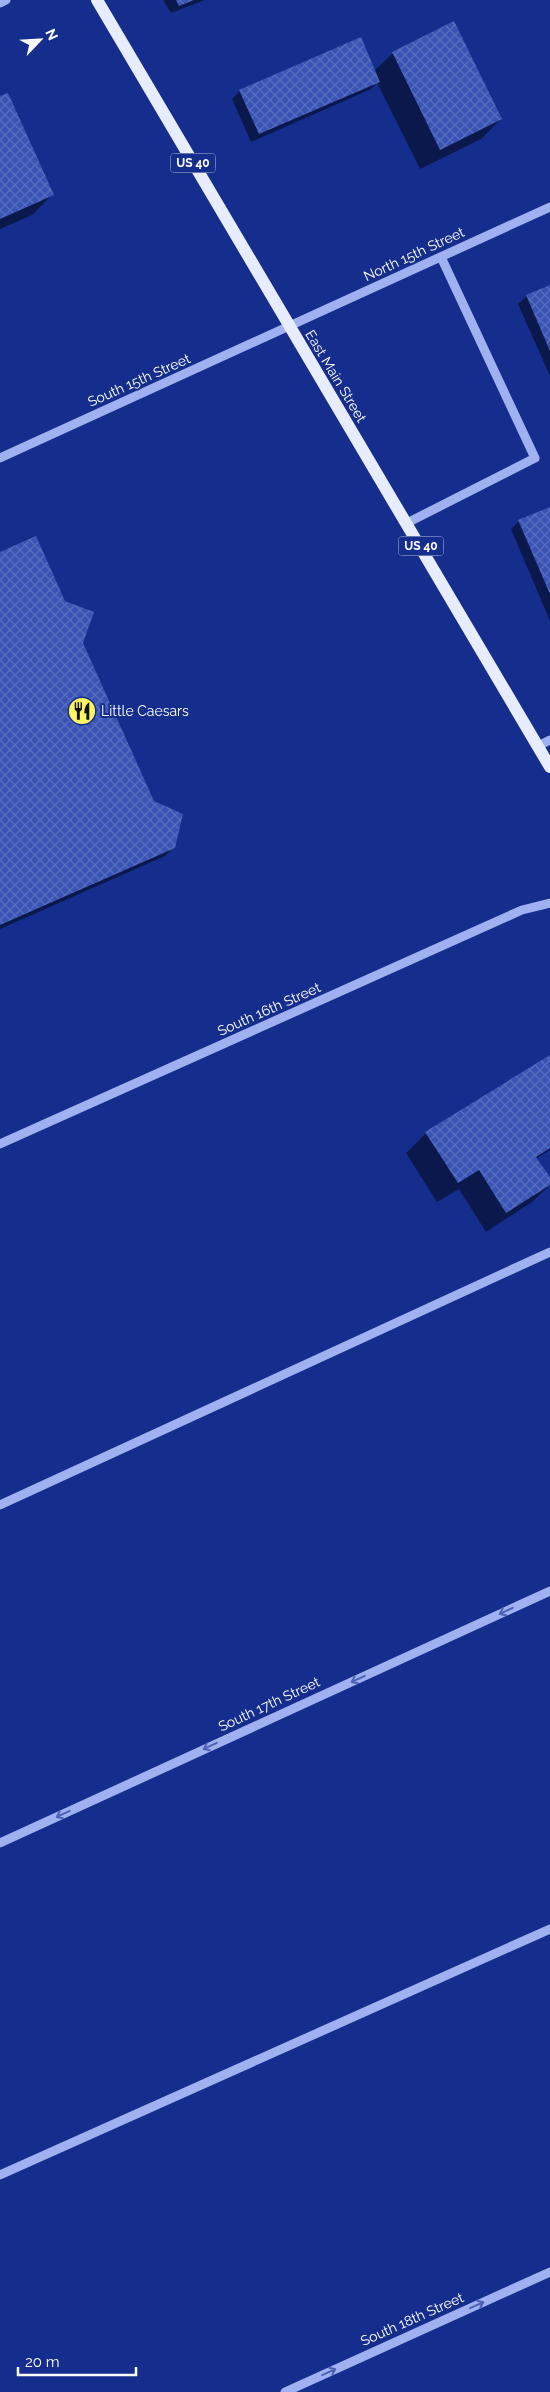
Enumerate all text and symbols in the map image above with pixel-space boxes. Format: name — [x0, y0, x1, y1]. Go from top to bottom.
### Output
north arrow — [15, 15, 65, 65]
text: N — [42, 26, 61, 43]
road number: US 40 — [170, 154, 216, 172]
street label: North 15th Street — [361, 224, 467, 284]
street label: East Main Street — [302, 327, 370, 425]
street label: South 15th Street — [85, 350, 193, 410]
road number: US 40 — [398, 536, 444, 556]
restaurant icon: Little Caesars — [67, 696, 97, 726]
place label: Little Caesars — [101, 703, 189, 719]
street label: South 16th Street — [215, 979, 323, 1039]
one-way arrow — [499, 1607, 514, 1616]
street label: South 17th Street — [216, 1673, 323, 1735]
one-way arrow — [351, 1674, 366, 1684]
one-way arrow — [203, 1742, 218, 1752]
one-way arrow — [55, 1809, 70, 1819]
street label: South 18th Street — [358, 2289, 466, 2349]
one-way arrow — [469, 2299, 484, 2309]
scale bar — [18, 2344, 135, 2376]
text: 20 m — [25, 2353, 60, 2371]
one-way arrow — [321, 2366, 336, 2376]

